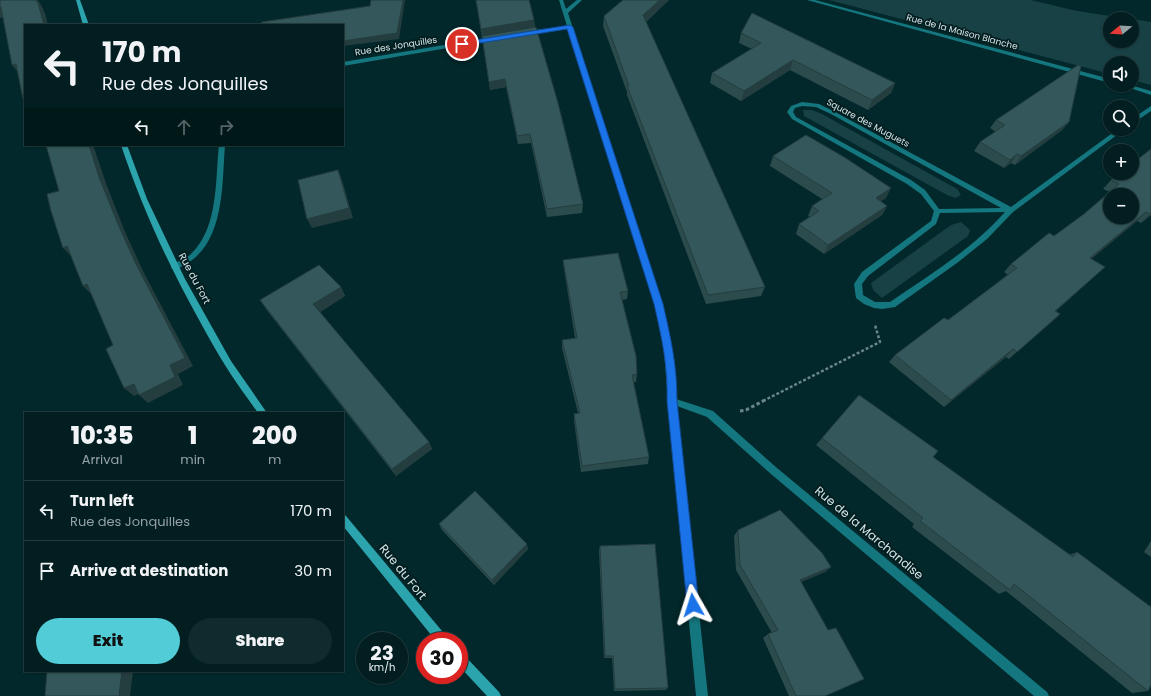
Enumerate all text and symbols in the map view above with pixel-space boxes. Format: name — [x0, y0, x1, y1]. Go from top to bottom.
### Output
street label: Rue de la Maison Blanche — [905, 11, 1020, 53]
north arrow — [1103, 12, 1139, 48]
map controls — [1103, 12, 1139, 224]
pin — [445, 27, 479, 61]
text: 170 m — [102, 33, 181, 72]
icon: arrive — [451, 33, 473, 55]
street label: Rue des Jonquilles — [354, 34, 438, 58]
icon: left — [36, 40, 88, 92]
button: sound — [1103, 56, 1139, 92]
text: Rue des Jonquilles — [102, 71, 268, 96]
street label: Square des Muguets — [824, 96, 912, 150]
button: search — [1103, 100, 1139, 136]
icon: left — [131, 116, 153, 138]
icon: ahead — [173, 116, 195, 138]
icon: right — [215, 116, 237, 138]
button: + — [1103, 144, 1139, 180]
button: − — [1103, 188, 1139, 224]
street label: Rue du Fort — [175, 250, 214, 307]
text: 10:35 — [71, 419, 133, 452]
text: 1 — [188, 419, 197, 452]
text: 200 — [252, 419, 297, 452]
text: Arrival — [82, 450, 123, 469]
text: min — [180, 450, 205, 469]
text: m — [268, 450, 281, 469]
street label: Rue de la Marchandise — [811, 482, 927, 583]
text: Turn left — [70, 490, 134, 511]
icon: left — [36, 500, 58, 522]
text: 170 m — [290, 500, 332, 521]
text: Rue des Jonquilles — [70, 512, 190, 531]
street label: Rue du Fort — [376, 540, 431, 603]
icon: arrive — [36, 560, 58, 582]
text: Arrive at destination — [70, 560, 228, 581]
text: 30 m — [294, 560, 332, 581]
position arrow — [672, 584, 714, 626]
button: Exit — [36, 618, 180, 664]
button: Share — [188, 618, 332, 664]
speed limit sign: 30 — [416, 632, 468, 684]
text: 23 — [370, 639, 394, 667]
text: km/h — [369, 660, 395, 675]

